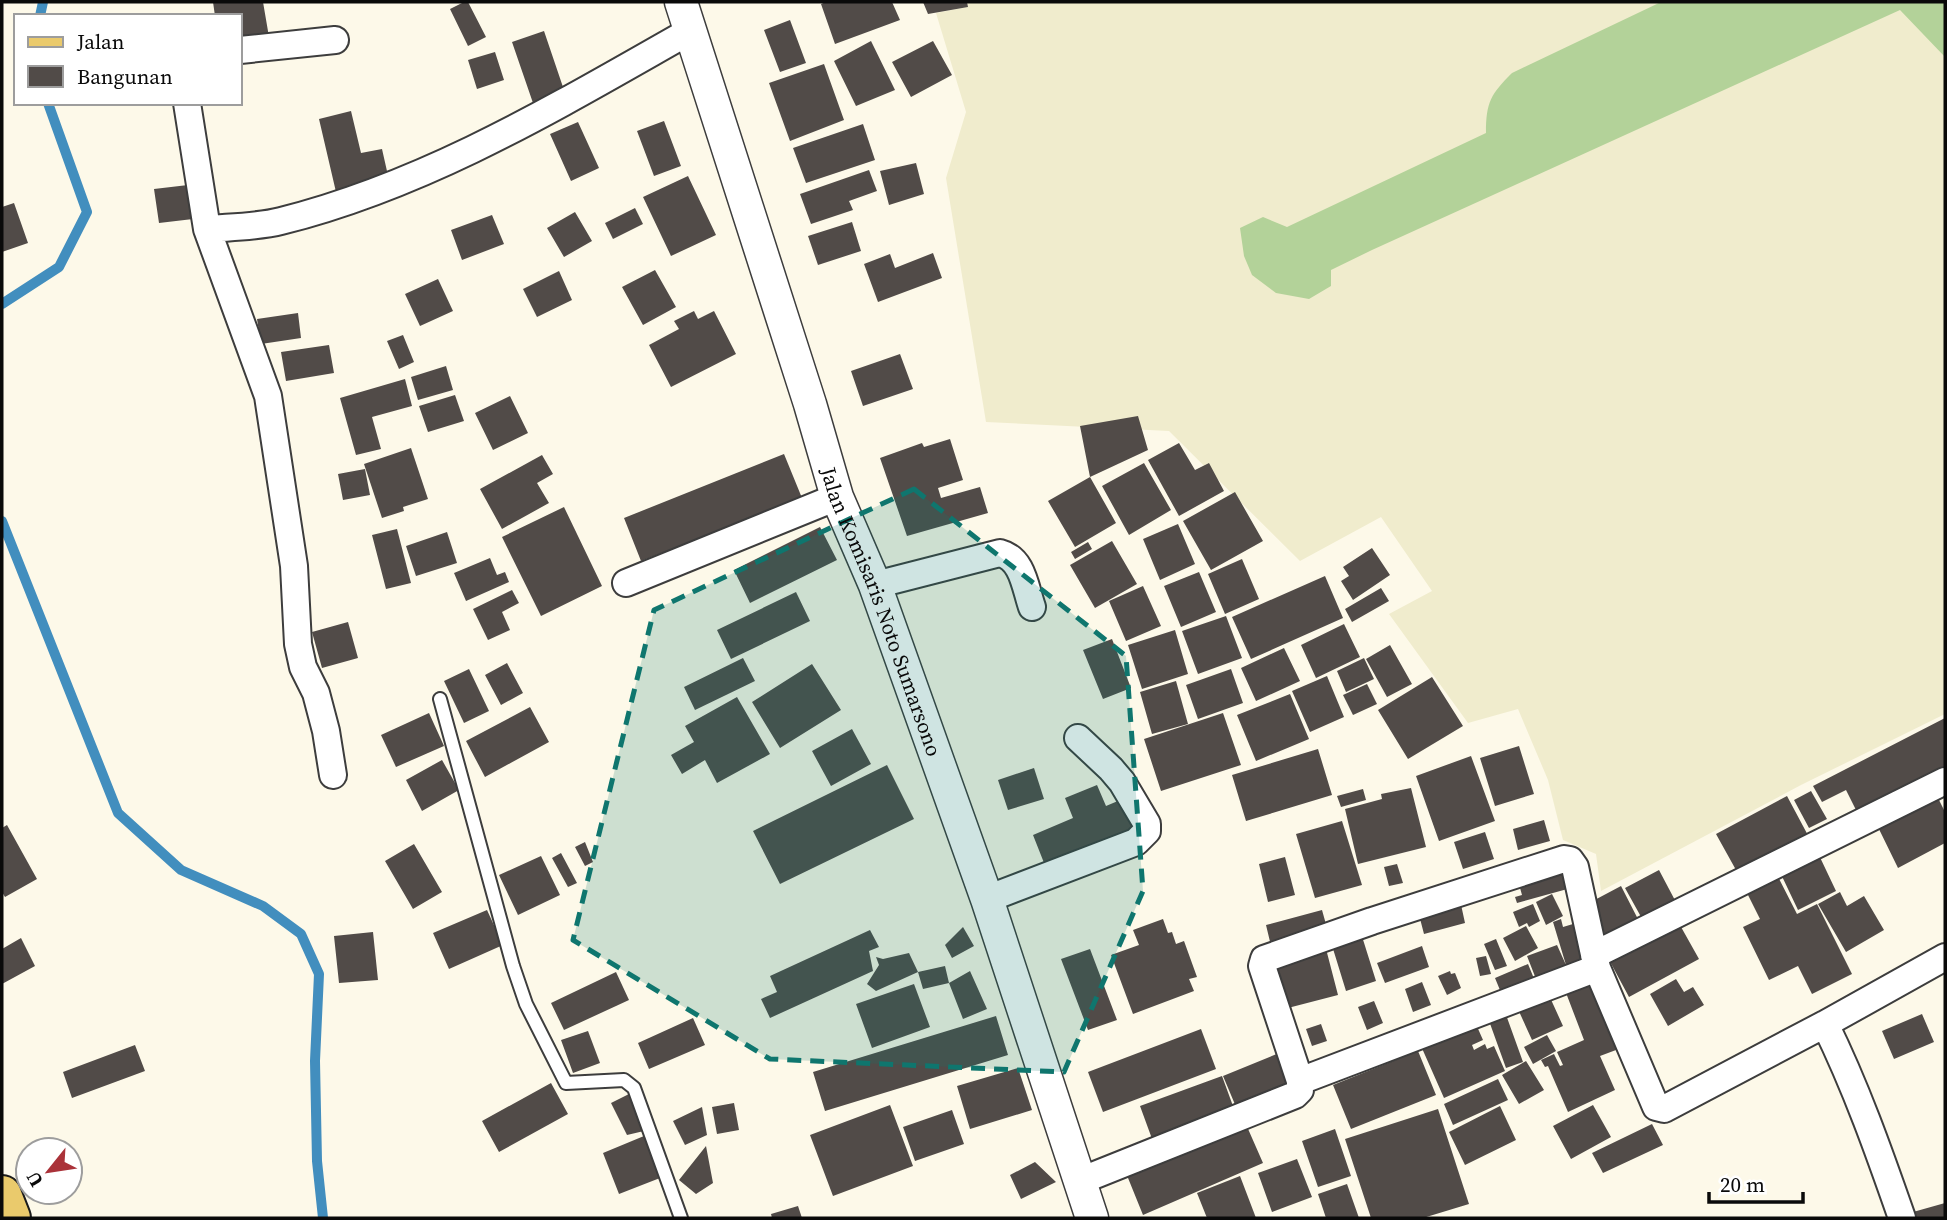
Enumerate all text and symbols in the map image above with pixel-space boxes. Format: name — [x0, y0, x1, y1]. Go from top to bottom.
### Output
legend — [14, 14, 242, 105]
text: Jalan — [76, 27, 125, 56]
text: Bangunan — [77, 62, 173, 91]
street label: Jalan Komisaris Noto Sumarsono — [814, 463, 949, 760]
north arrow — [14, 1136, 84, 1206]
scale bar — [1709, 1160, 1804, 1204]
text: U — [19, 1167, 49, 1192]
text: 20 m — [1720, 1170, 1765, 1199]

